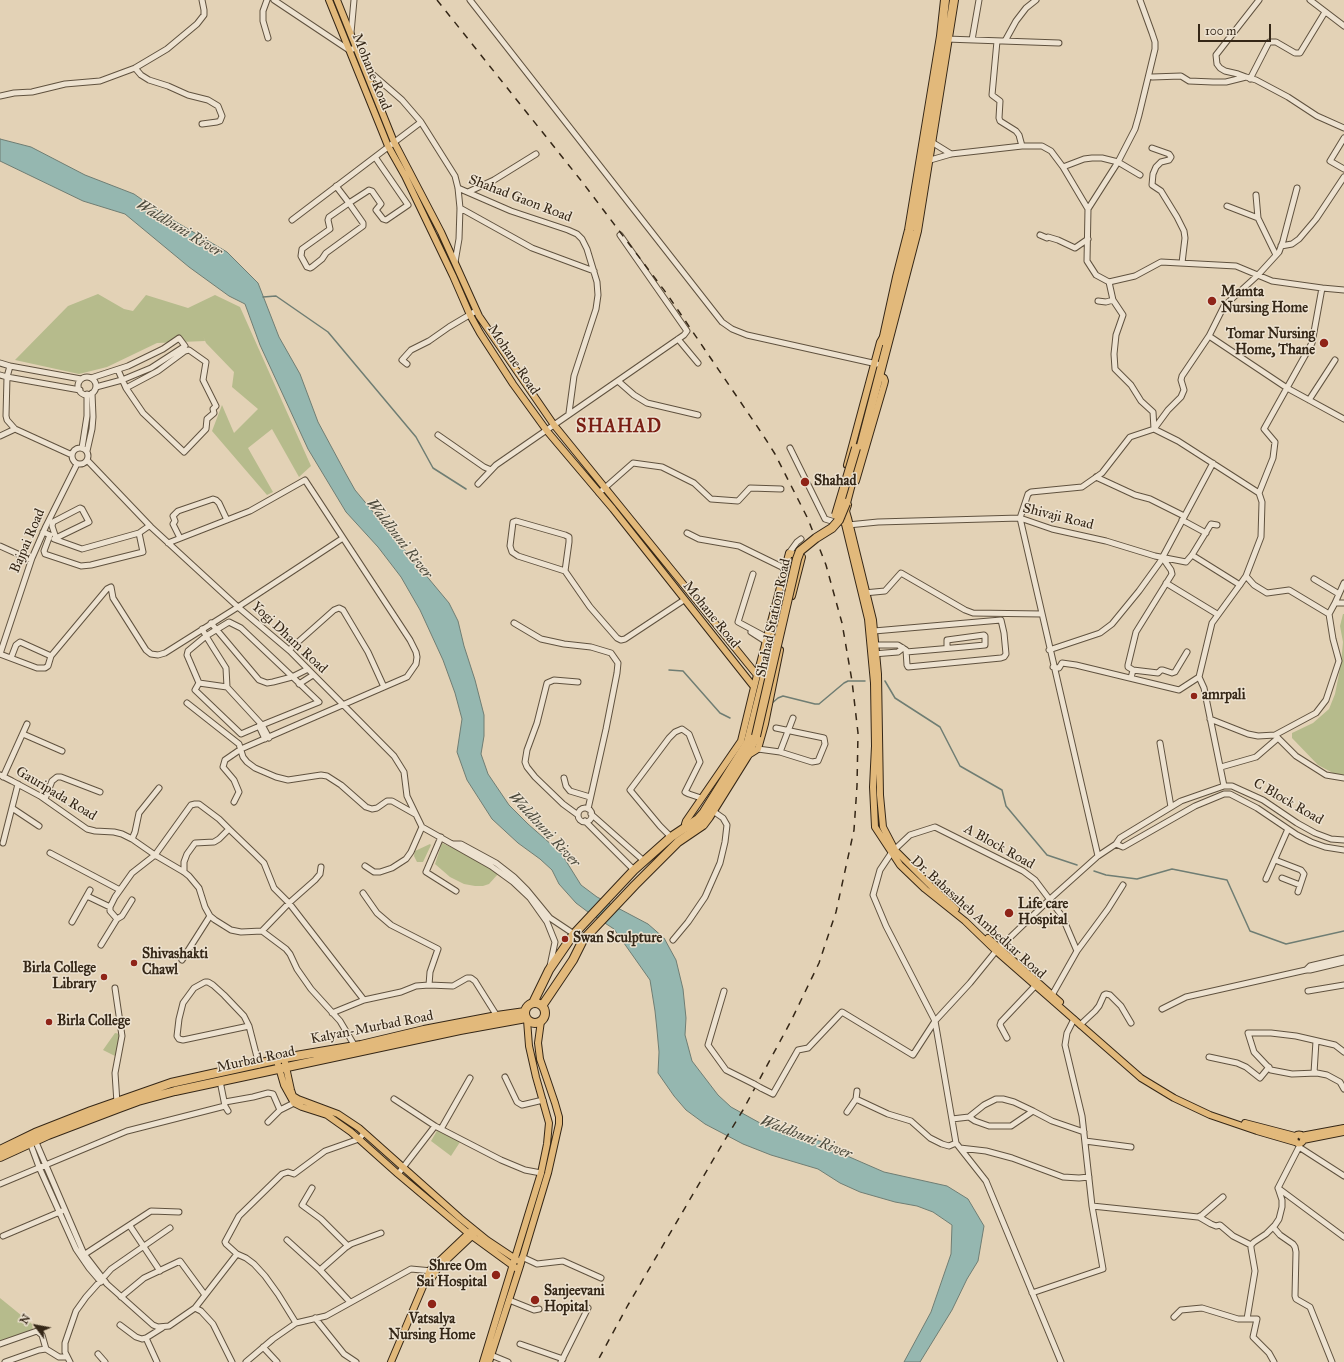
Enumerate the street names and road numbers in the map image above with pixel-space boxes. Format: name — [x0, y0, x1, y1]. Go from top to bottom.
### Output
street label: Mohane Road — [348, 31, 394, 113]
street label: Shahad Gaon Road — [466, 172, 574, 226]
street label: Mohane Road — [483, 322, 543, 398]
street label: Shivaji Road — [1021, 500, 1095, 534]
street label: Bajpai Road — [7, 506, 49, 576]
street label: Shahad Station Road — [753, 557, 795, 679]
street label: Mohane Road — [679, 578, 743, 652]
street label: Yogi Dham Road — [248, 599, 330, 677]
street label: Gauripada Road — [12, 763, 100, 825]
street label: C Block Road — [1250, 775, 1326, 829]
street label: A Block Road — [961, 821, 1037, 873]
street label: Dr. Babasaheb Ambedkar Road — [907, 853, 1049, 983]
street label: Kalyan-Murbad Road — [309, 1008, 435, 1048]
street label: Murbad Road — [215, 1044, 297, 1076]

